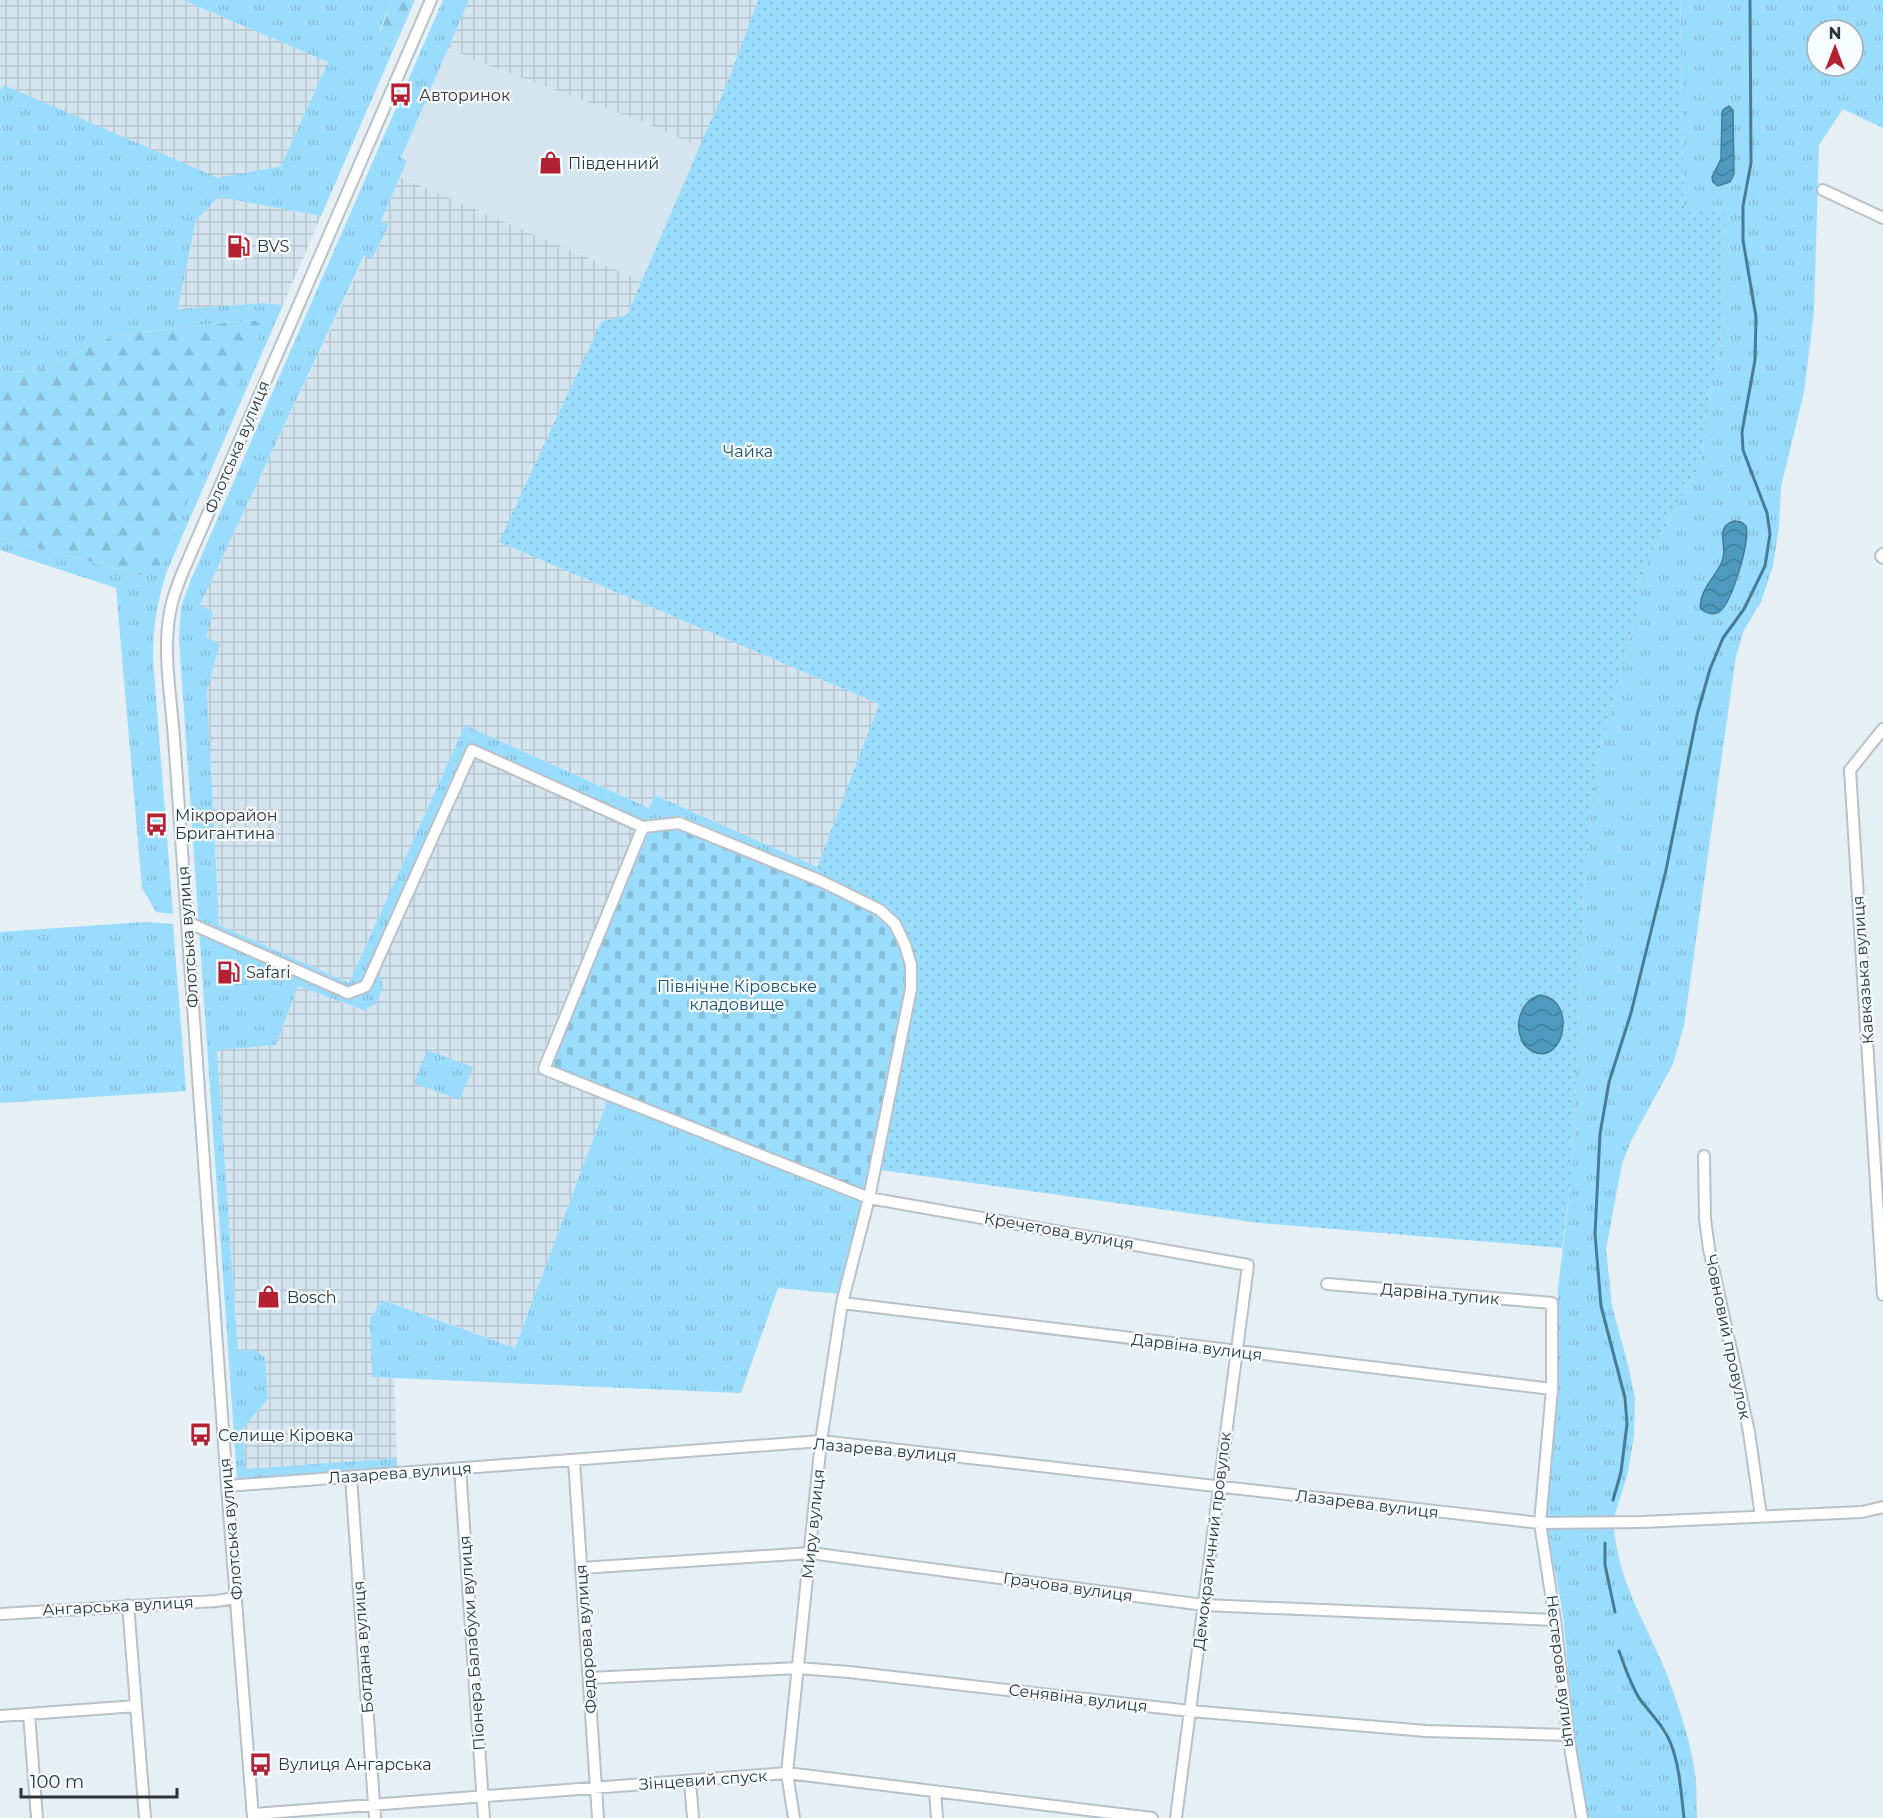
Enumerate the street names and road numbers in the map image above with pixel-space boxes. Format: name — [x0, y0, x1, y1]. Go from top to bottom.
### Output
street label: Флотська вулиця — [200, 378, 274, 516]
street label: Флотська вулиця — [174, 865, 202, 1009]
street label: Кавказька вулиця — [1848, 895, 1878, 1045]
street label: Кречетова вулиця — [983, 1208, 1135, 1254]
street label: Човновий провулок — [1701, 1253, 1755, 1422]
street label: Дарвіна тупик — [1380, 1279, 1501, 1309]
street label: Дарвіна вулиця — [1131, 1330, 1263, 1364]
street label: Демократичний провулок — [1189, 1430, 1235, 1651]
street label: Лазарева вулиця — [812, 1434, 958, 1466]
street label: Флотська вулиця — [215, 1457, 247, 1601]
street label: Лазарева вулиця — [328, 1459, 472, 1487]
street label: Миру вулиця — [798, 1468, 828, 1580]
street label: Лазарева вулиця — [1294, 1486, 1440, 1522]
street label: Піонера Балабухи вулиця — [455, 1535, 489, 1751]
street label: Федорова вулиця — [571, 1564, 601, 1714]
street label: Грачова вулиця — [1002, 1569, 1134, 1605]
street label: Богдана вулиця — [349, 1580, 377, 1714]
street label: Ангарська вулиця — [42, 1593, 194, 1619]
street label: Нестерова вулиця — [1542, 1594, 1580, 1748]
street label: Сенявіна вулиця — [1007, 1680, 1149, 1716]
street label: Зінцевий спуск — [638, 1766, 769, 1794]

